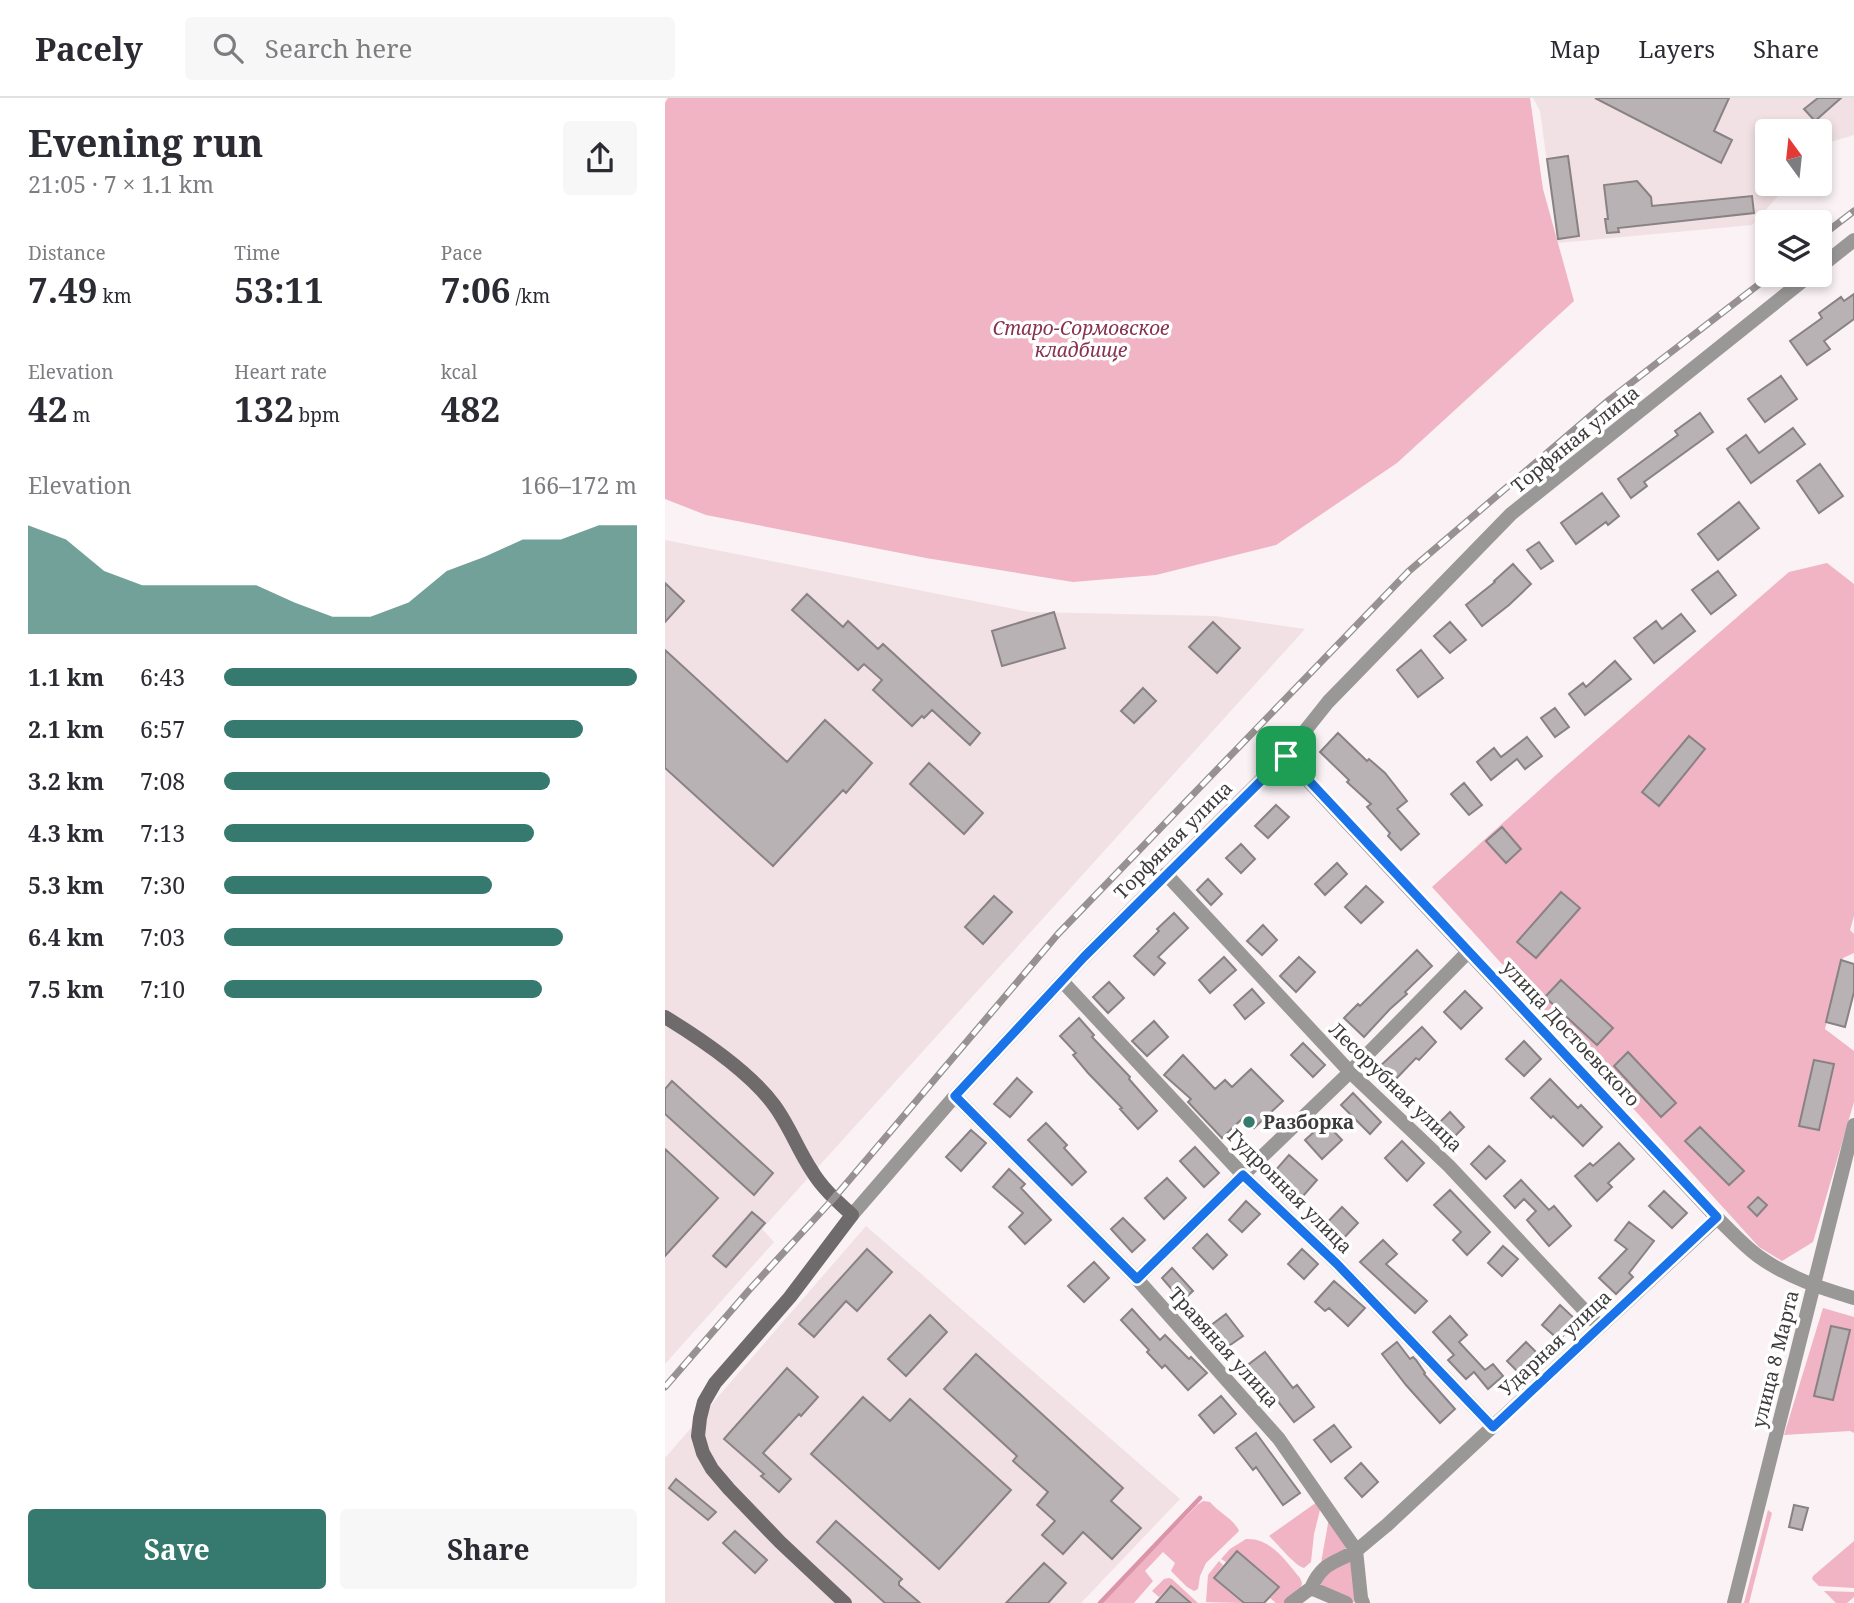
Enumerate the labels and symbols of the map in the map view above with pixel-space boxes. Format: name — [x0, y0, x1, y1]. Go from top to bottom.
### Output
north arrow — [1755, 119, 1832, 196]
park label: Старо-Сормовское кладбище — [993, 315, 1170, 363]
street label: Торфяная улица — [1506, 379, 1644, 499]
pin — [1256, 726, 1316, 786]
street label: Торфяная улица — [1108, 775, 1238, 905]
street label: улица Достоевского — [1496, 954, 1646, 1112]
street label: Лесорубная улица — [1324, 1016, 1468, 1158]
place label: Разборка — [1263, 1109, 1354, 1135]
marker: Разборка — [1241, 1114, 1257, 1130]
street label: Гудронная улица — [1222, 1123, 1358, 1259]
street label: Травяная улица — [1163, 1281, 1285, 1413]
street label: Ударная улица — [1493, 1284, 1617, 1402]
street label: улица 8 Марта — [1745, 1287, 1805, 1431]

